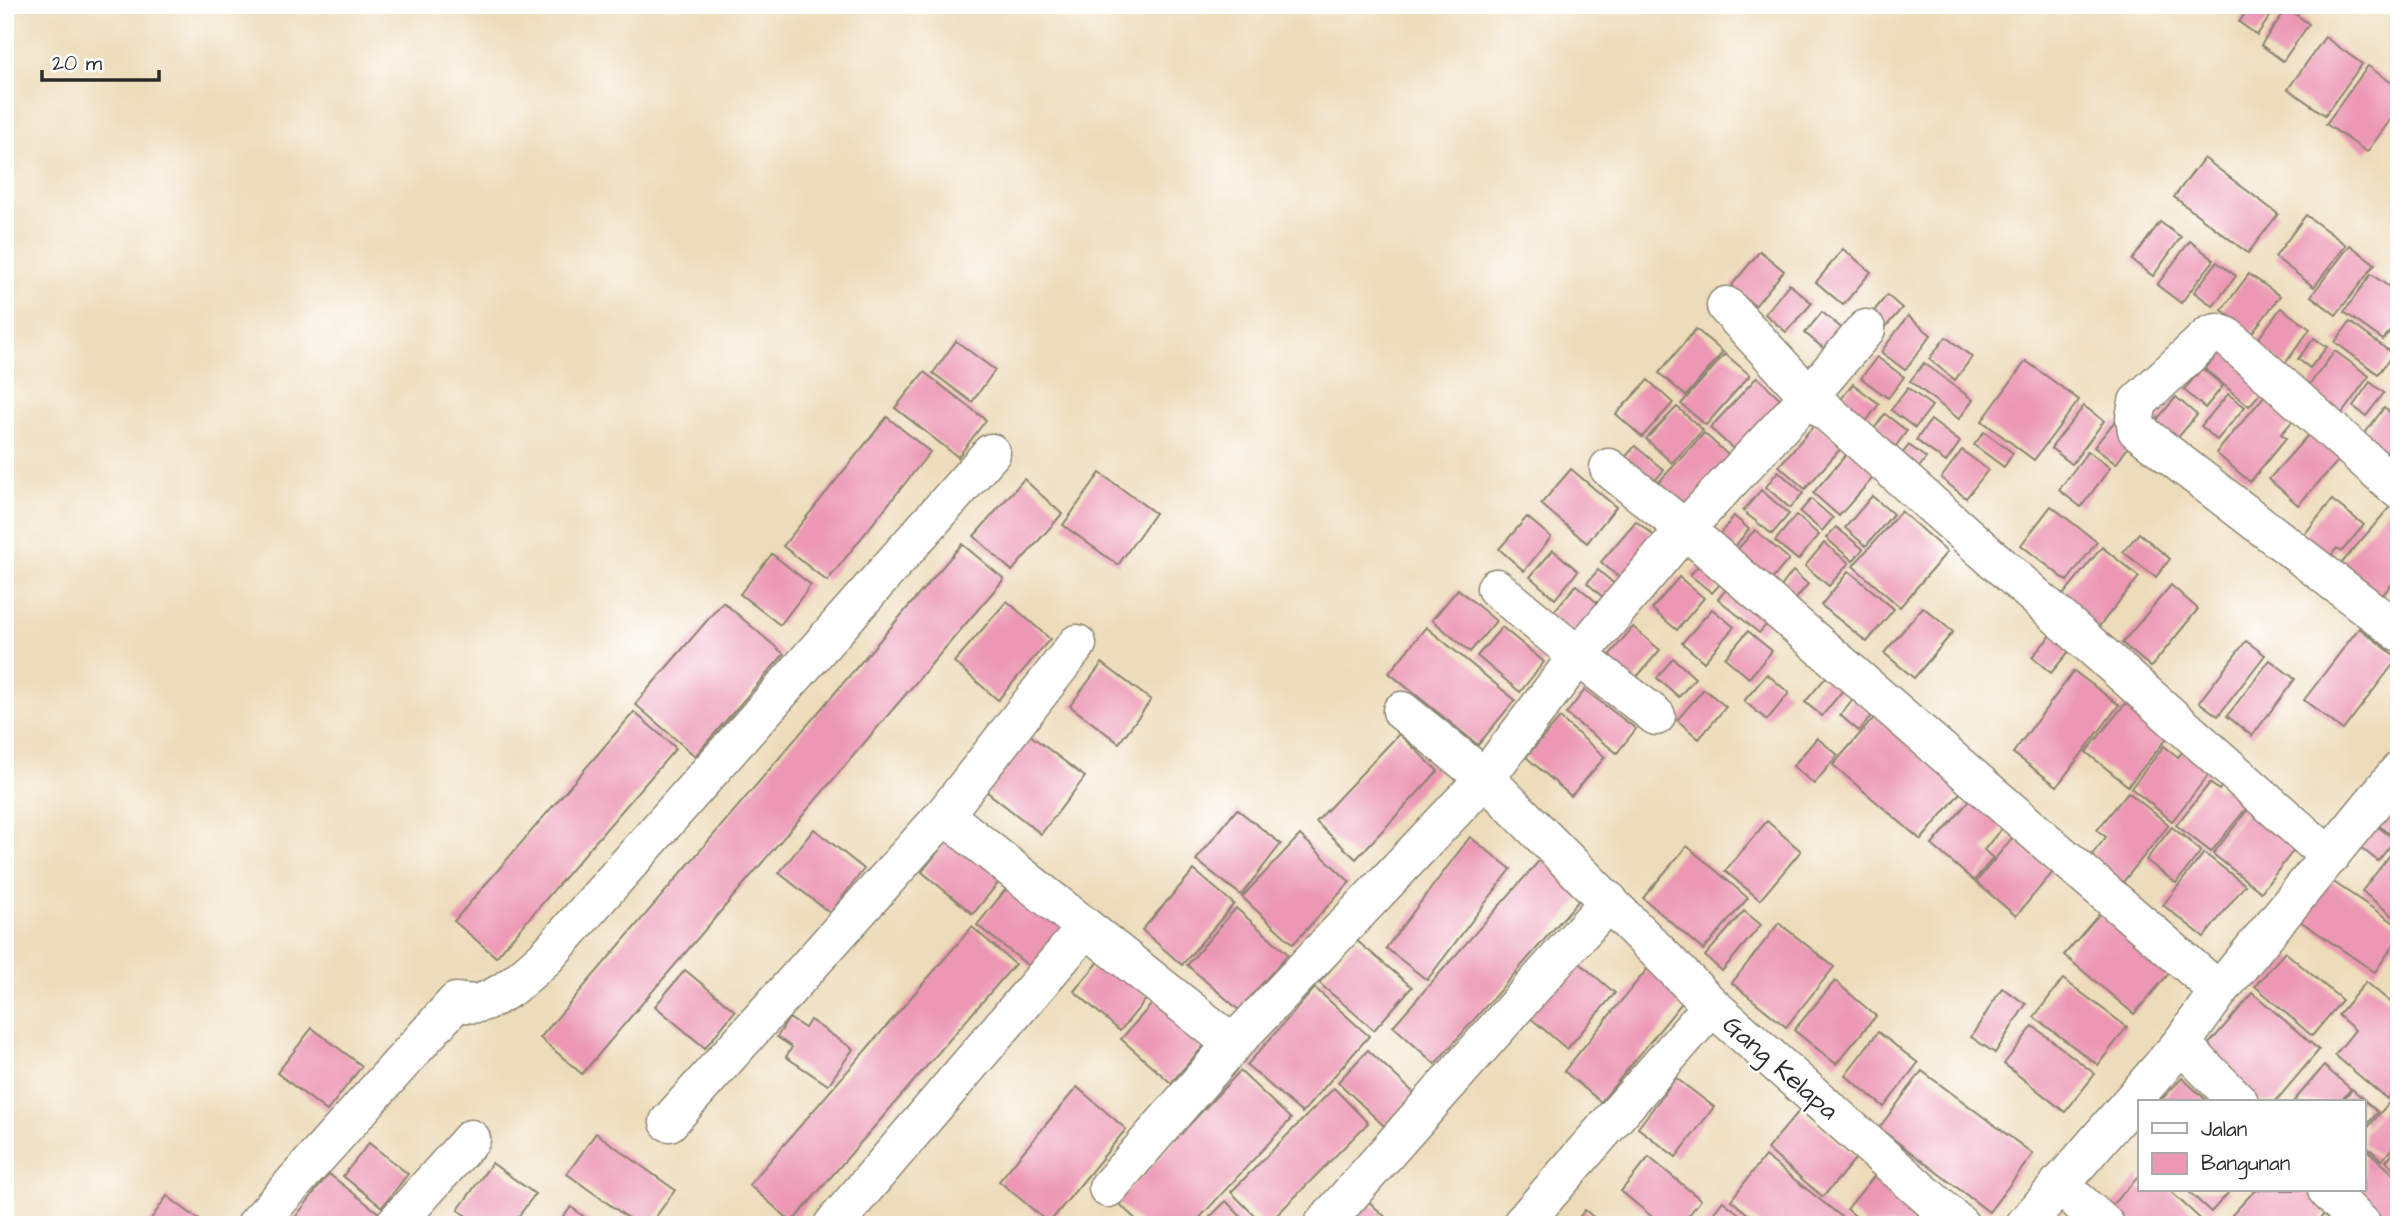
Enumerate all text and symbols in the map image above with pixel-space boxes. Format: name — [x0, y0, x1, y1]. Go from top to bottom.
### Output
scale bar — [42, 38, 159, 82]
text: 20 m — [52, 49, 103, 78]
street label: Gang Kelapa — [1713, 1007, 1846, 1130]
legend — [2138, 1100, 2366, 1192]
text: Jalan — [2201, 1115, 2247, 1144]
text: Bangunan — [2201, 1149, 2290, 1180]

